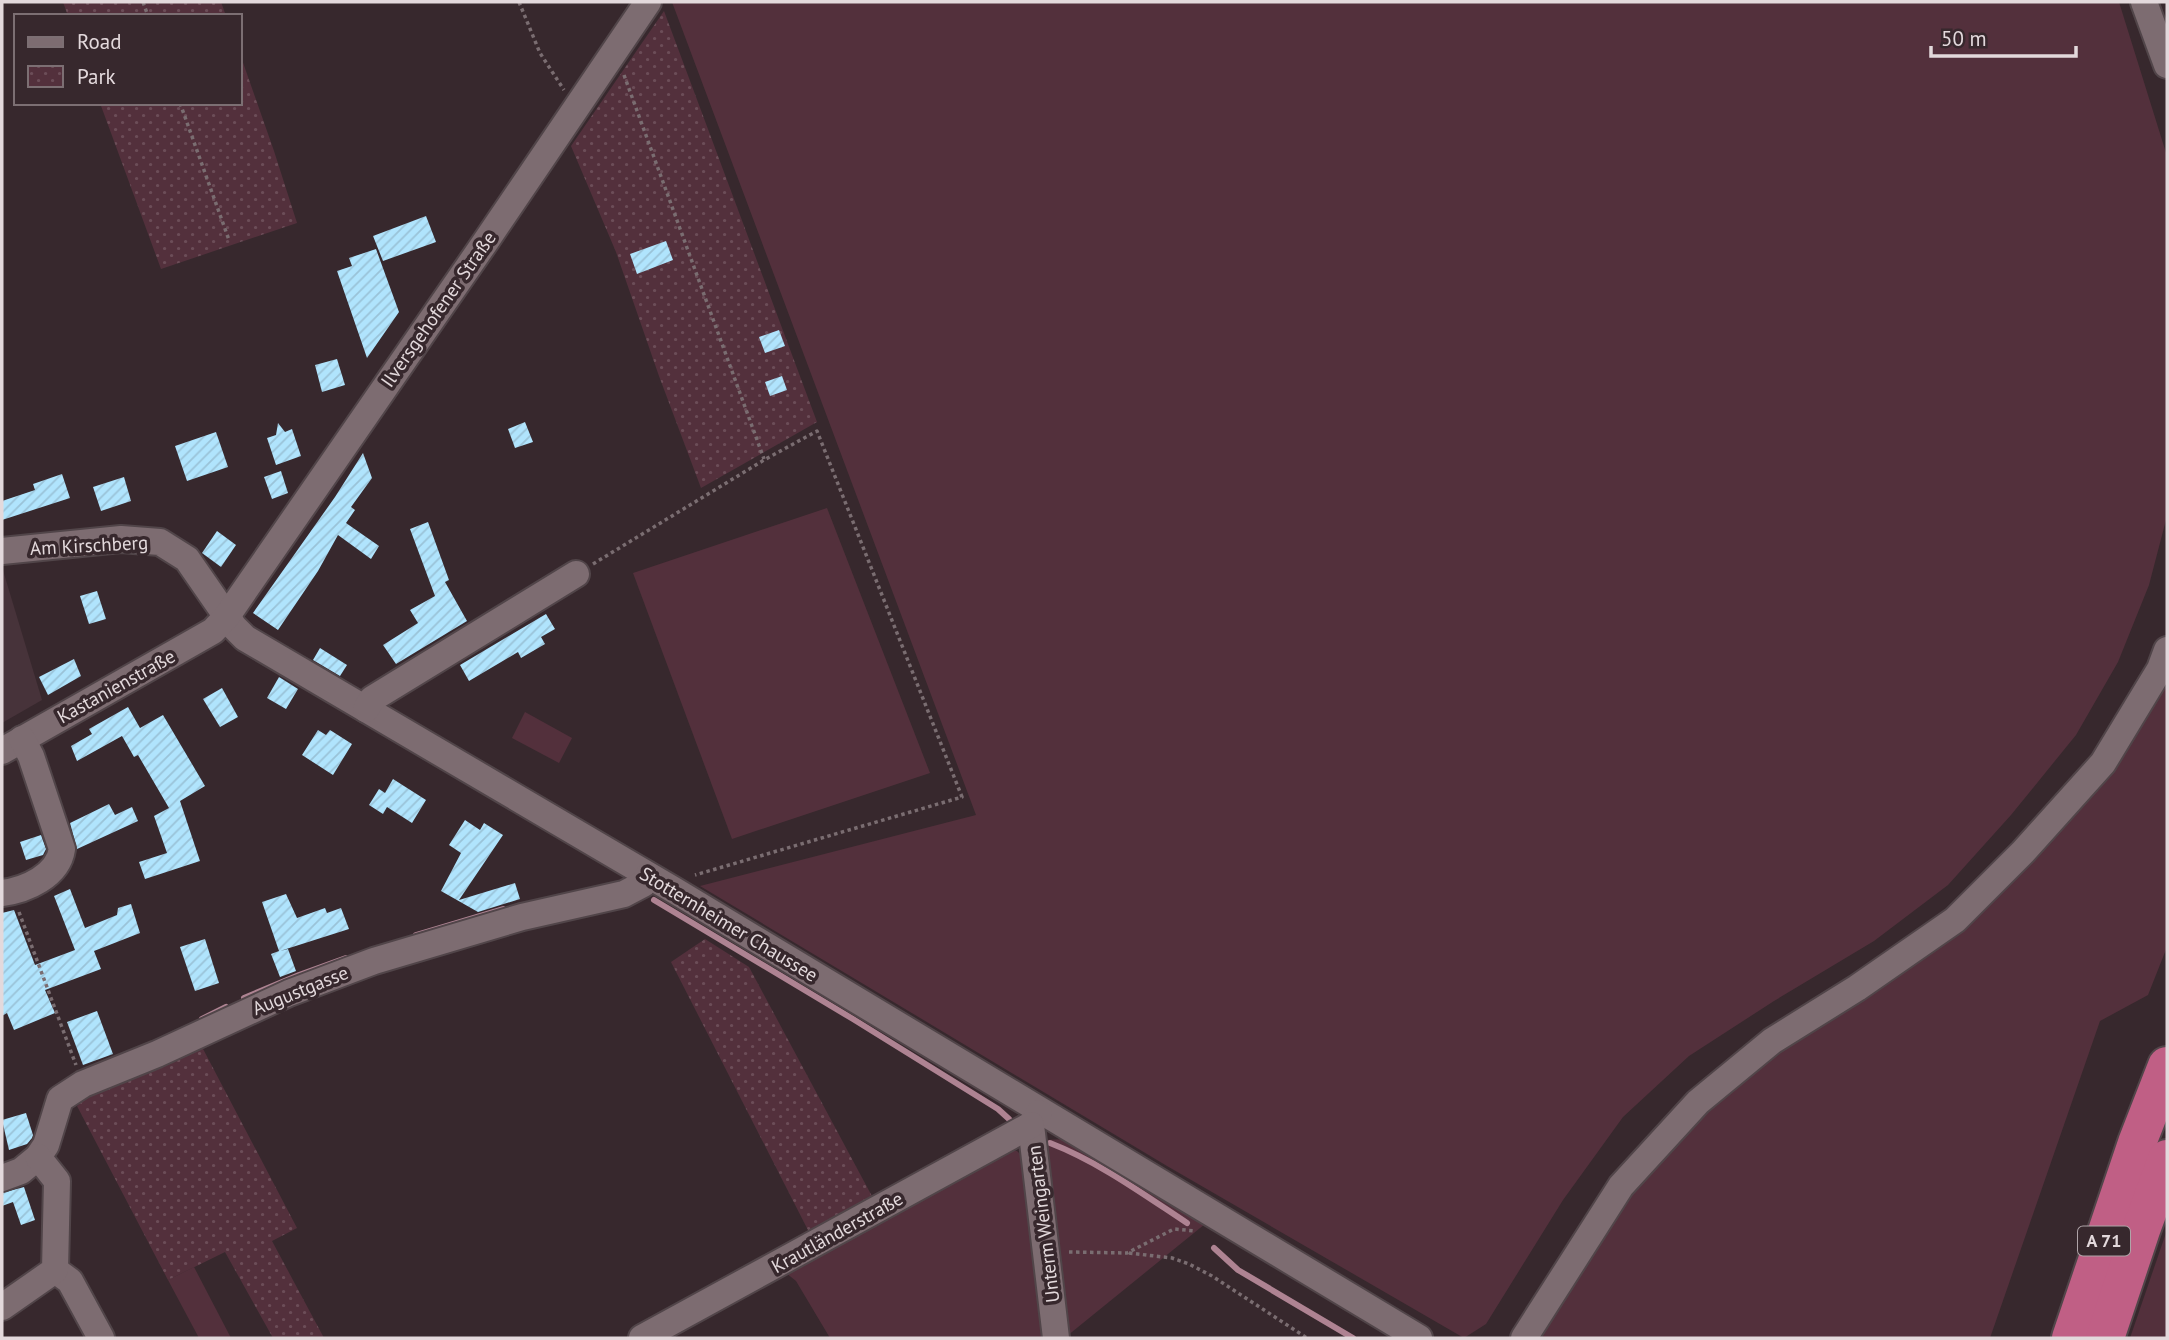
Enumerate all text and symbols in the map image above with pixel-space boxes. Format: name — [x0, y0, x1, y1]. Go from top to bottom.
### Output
legend — [14, 14, 242, 105]
scale bar — [1931, 14, 2076, 58]
text: 50 m — [1941, 25, 1987, 52]
text: Road — [77, 28, 121, 55]
text: Park — [77, 63, 116, 90]
street label: Ilversgehofener Straße — [375, 226, 501, 392]
street label: Am Kirschberg — [29, 530, 149, 560]
street label: Kastanienstraße — [53, 644, 179, 728]
street label: Stotternheimer Chaussee — [636, 861, 822, 987]
street label: Augustgasse — [249, 960, 351, 1020]
street label: Unterm Weingarten — [1021, 1144, 1065, 1304]
street label: Krautländerstraße — [767, 1186, 907, 1278]
road number: A 71 — [2078, 1226, 2130, 1256]

